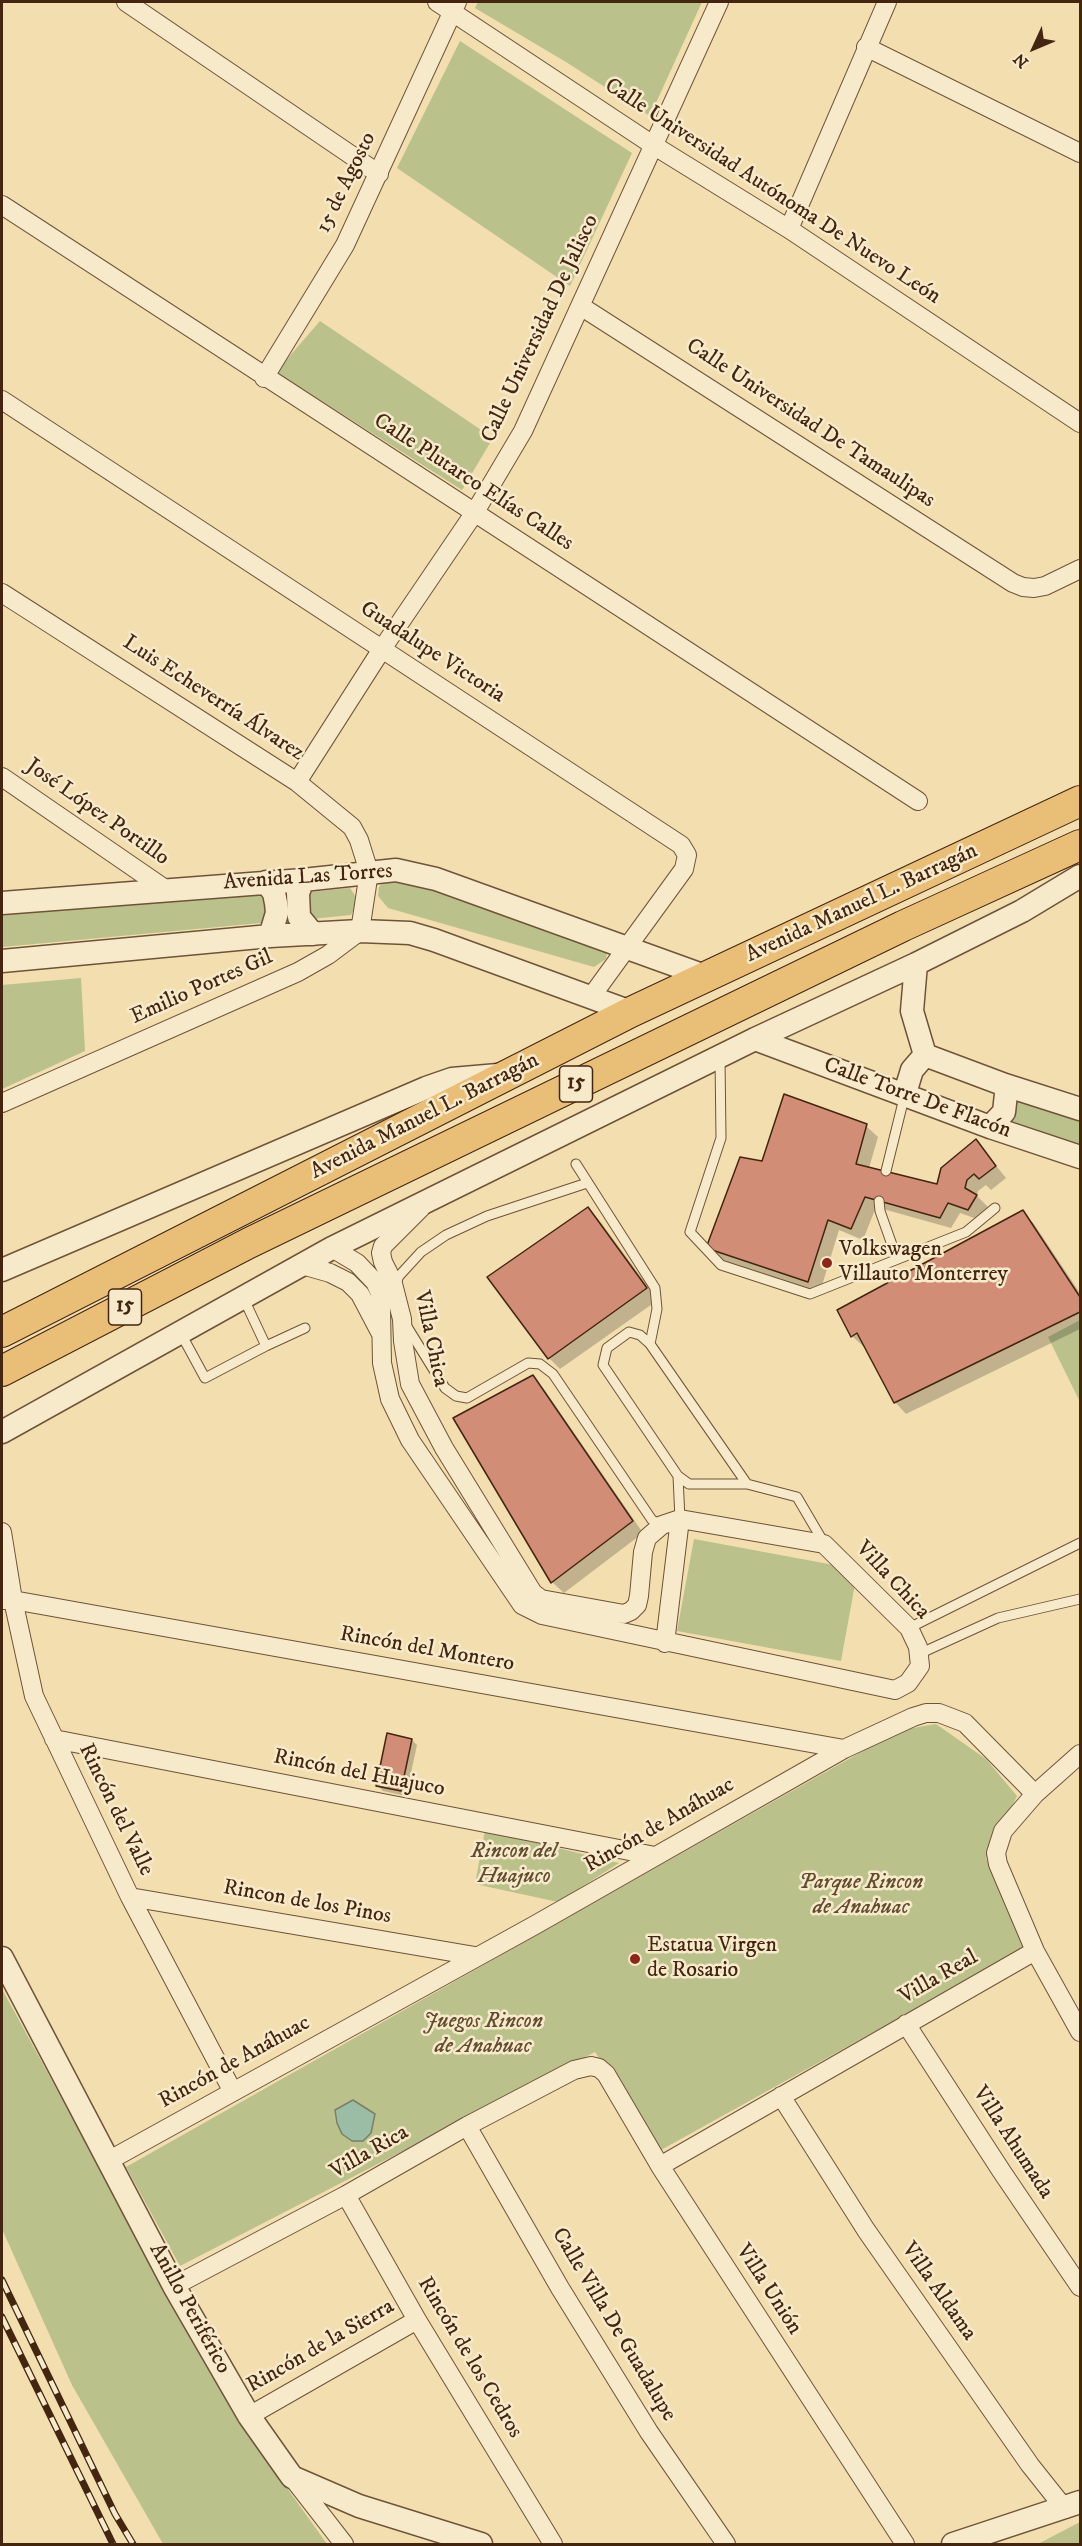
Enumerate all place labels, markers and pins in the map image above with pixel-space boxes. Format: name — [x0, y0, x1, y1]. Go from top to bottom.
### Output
place label: Volkswagen Villauto Monterrey — [839, 1237, 1008, 1288]
marker: Volkswagen Villauto Monterrey — [820, 1256, 834, 1270]
place label: Estatua Virgen de Rosario — [647, 1933, 777, 1984]
marker: Estatua Virgen de Rosario — [628, 1952, 642, 1966]

